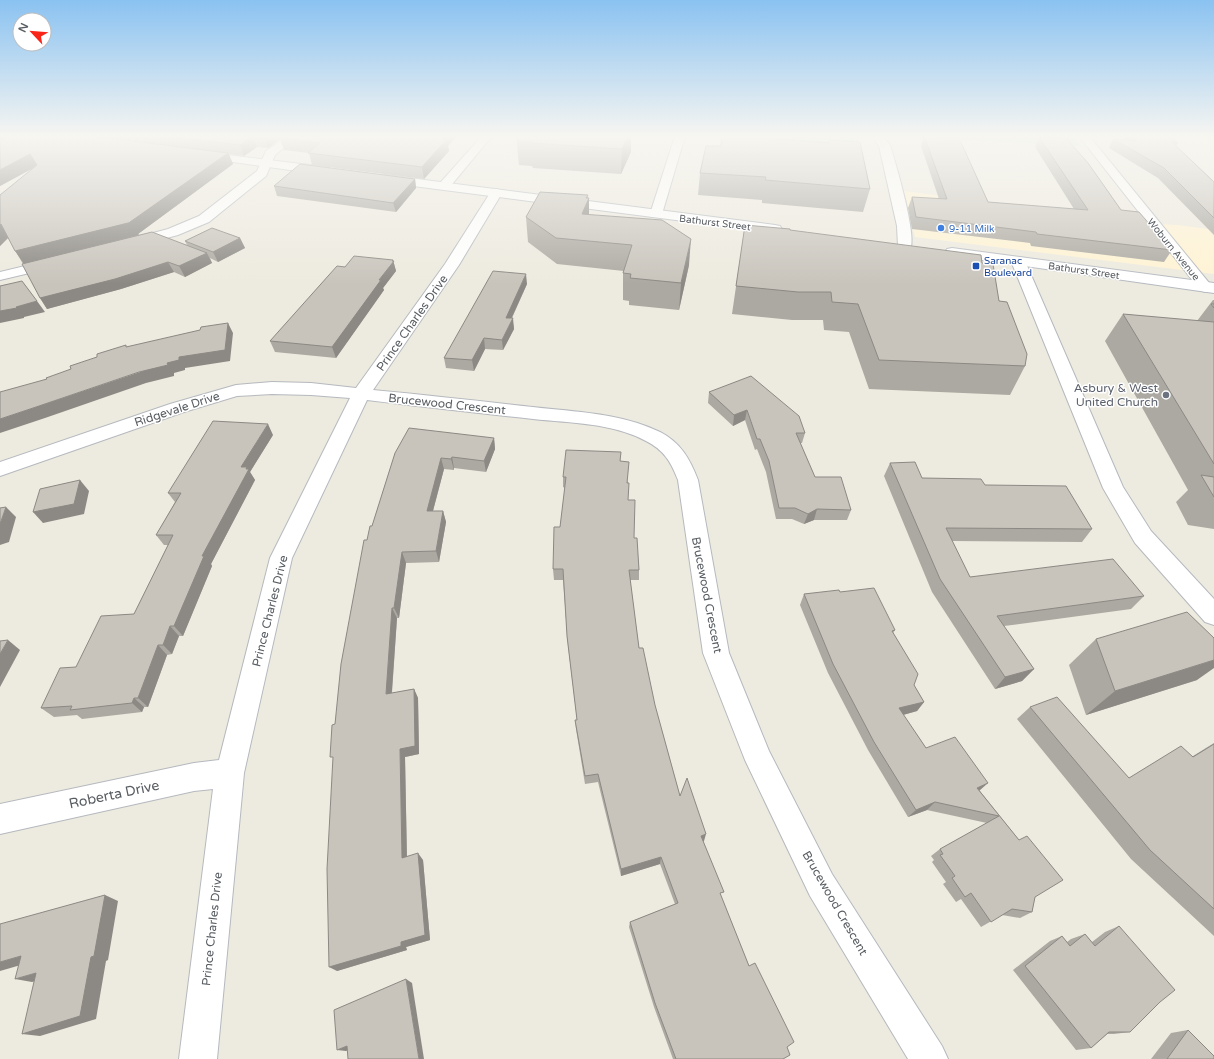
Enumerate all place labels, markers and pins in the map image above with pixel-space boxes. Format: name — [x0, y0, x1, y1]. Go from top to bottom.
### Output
marker: 9-11 Milk — [936, 223, 946, 233]
place label: 9-11 Milk — [949, 223, 995, 235]
place label: Saranac Boulevard — [984, 255, 1032, 279]
marker: Saranac Boulevard — [971, 261, 981, 271]
place label: Asbury & West United Church — [1074, 381, 1158, 409]
marker: Asbury & West United Church — [1161, 390, 1171, 400]

